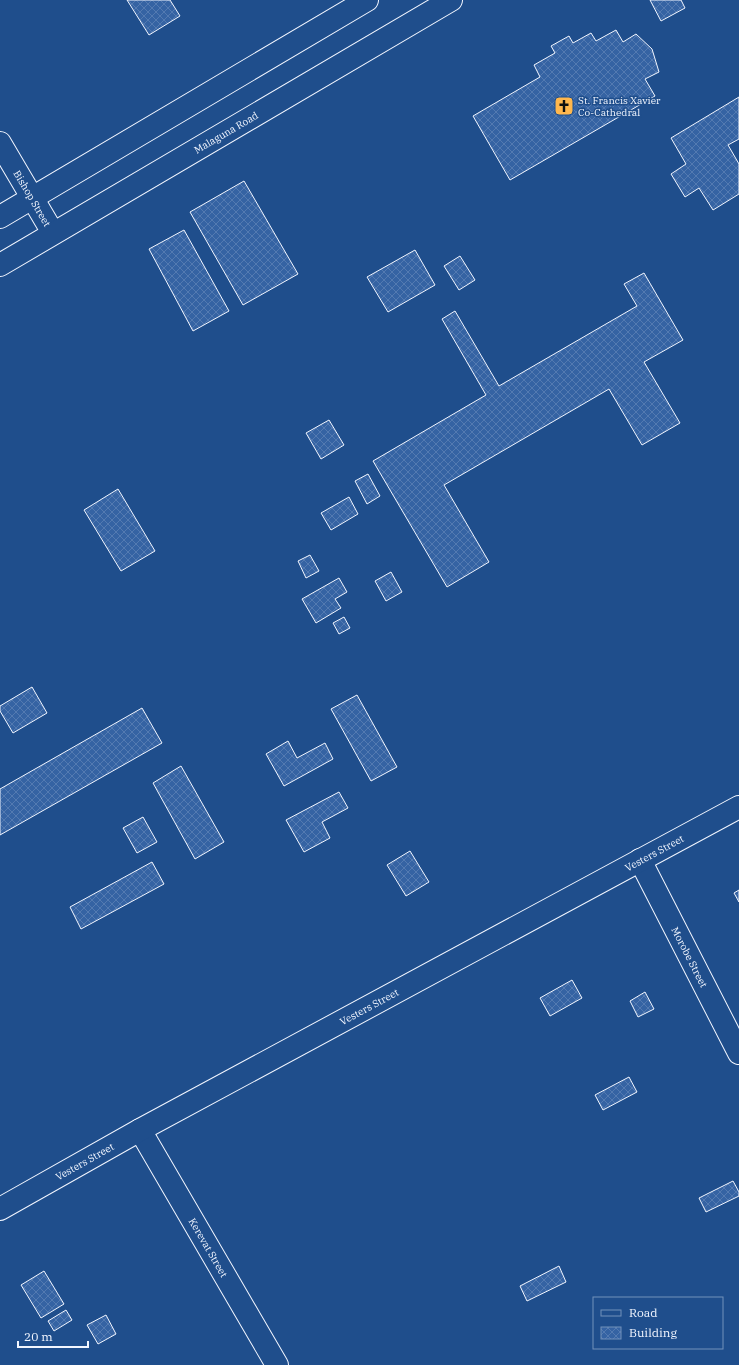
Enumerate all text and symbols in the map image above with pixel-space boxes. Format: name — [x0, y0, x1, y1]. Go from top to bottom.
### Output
place label: St. Francis Xavier Co-Cathedral — [578, 94, 661, 119]
church icon: St. Francis Xavier Co-Cathedral — [553, 95, 575, 117]
street label: Malaguna Road — [191, 108, 260, 156]
street label: Bishop Street — [11, 168, 54, 229]
street label: Vesters Street — [623, 831, 686, 874]
street label: Morobe Street — [669, 924, 711, 990]
street label: Vesters Street — [337, 985, 401, 1028]
street label: Vesters Street — [53, 1139, 116, 1183]
street label: Kerevat Street — [186, 1215, 231, 1280]
legend — [593, 1297, 723, 1349]
text: Road — [629, 1305, 658, 1320]
scale bar — [18, 1323, 88, 1349]
text: Building — [629, 1325, 677, 1340]
text: 20 m — [24, 1329, 53, 1344]

